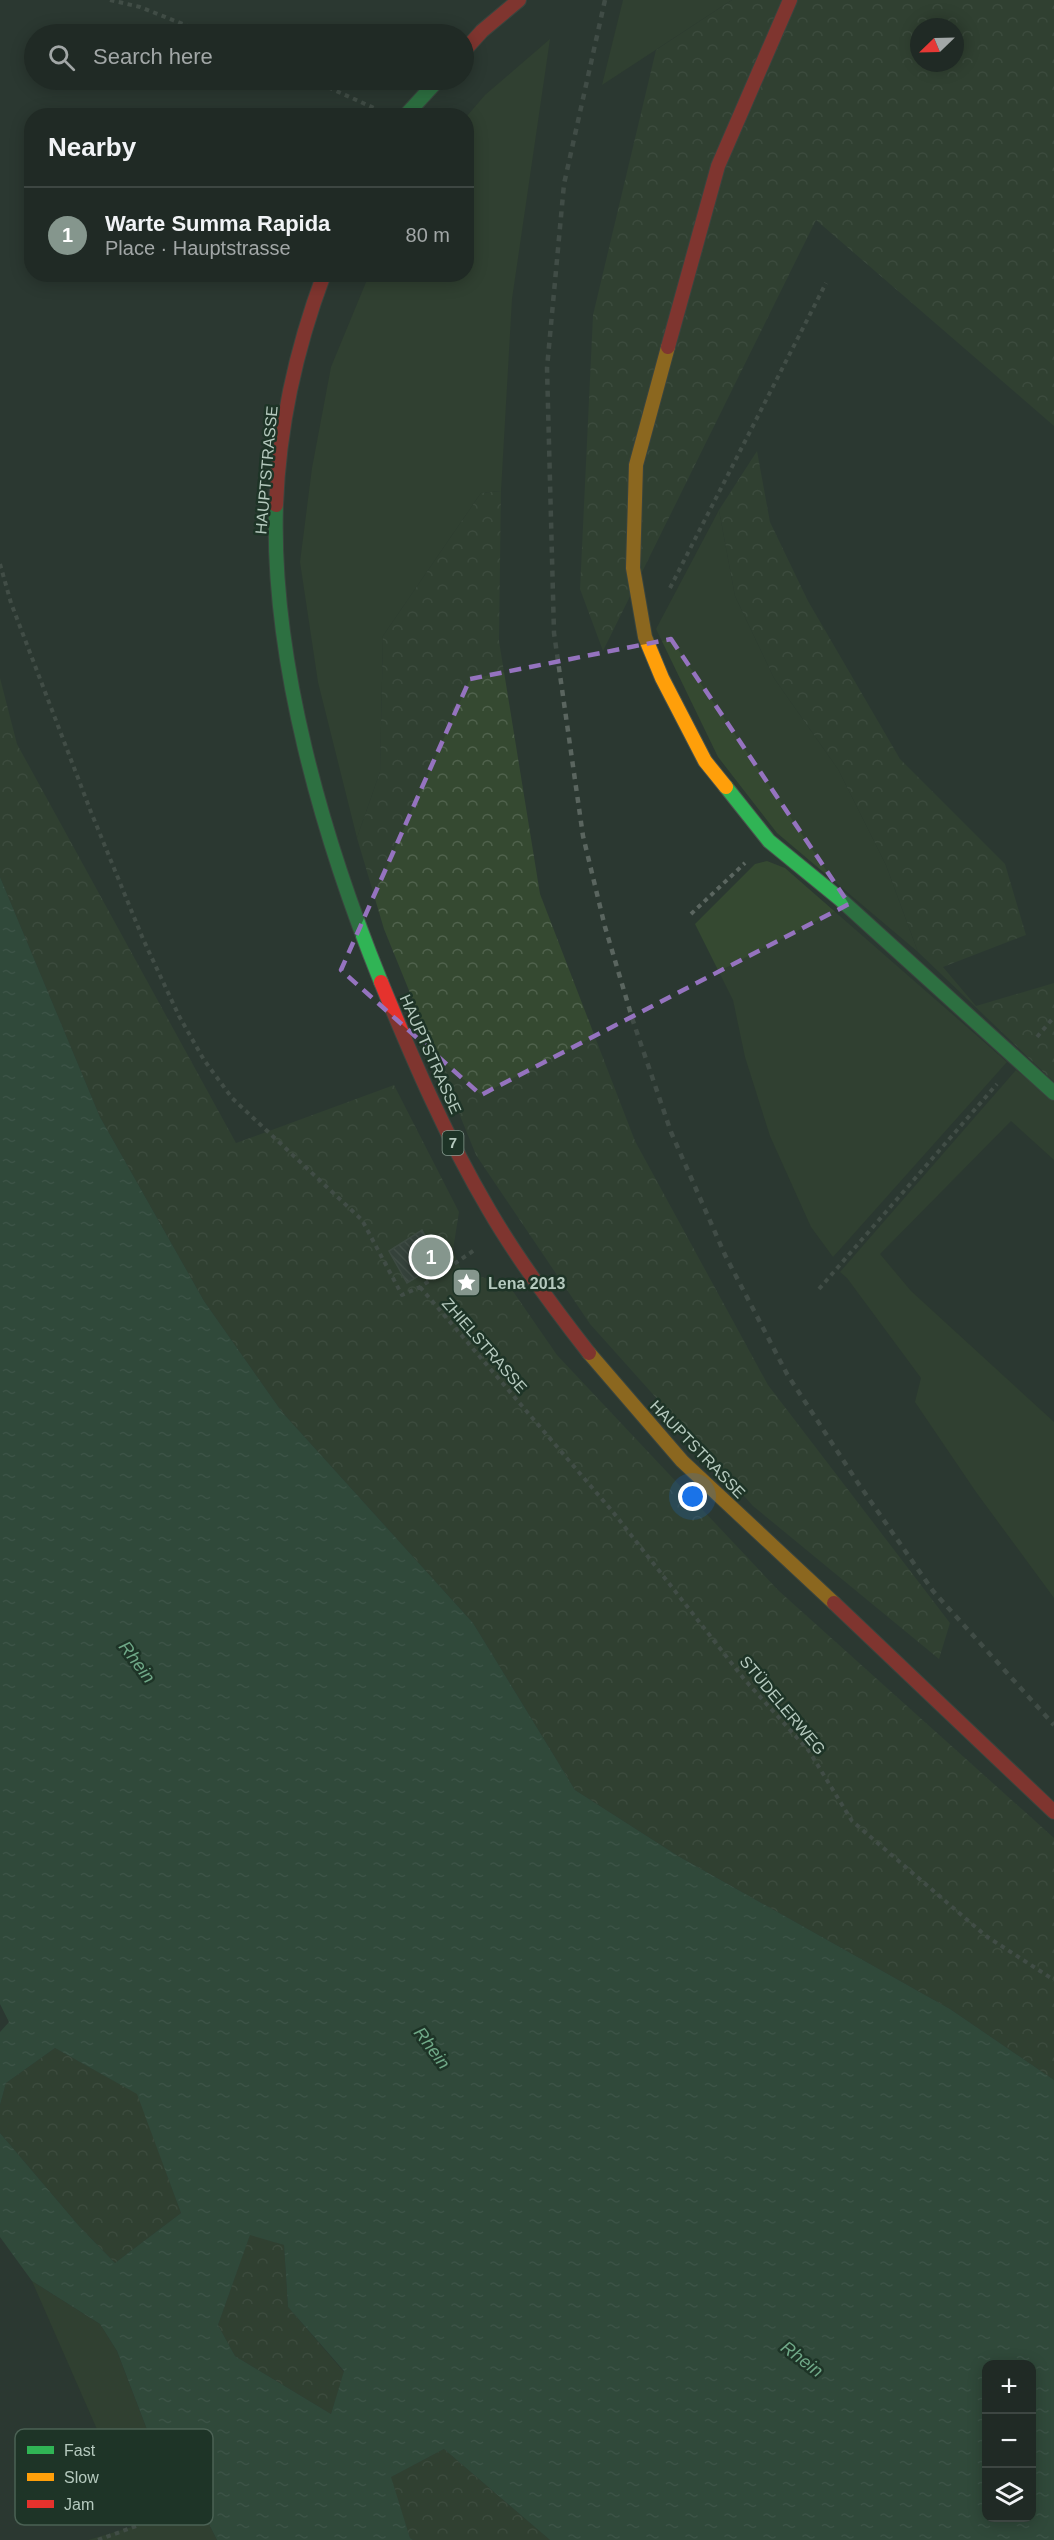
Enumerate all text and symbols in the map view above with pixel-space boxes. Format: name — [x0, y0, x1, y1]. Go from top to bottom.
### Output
north arrow — [910, 18, 964, 72]
search box — [24, 24, 474, 90]
icon: search — [45, 41, 78, 74]
text: Search here — [93, 44, 213, 69]
text: Nearby — [48, 132, 136, 162]
text: Warte Summa Rapida — [105, 211, 330, 236]
text: 1 — [62, 224, 73, 246]
text: 80 m — [406, 224, 450, 246]
text: Place · Hauptstrasse — [105, 237, 291, 259]
street label: HAUPTSTRASSE — [252, 405, 281, 535]
street label: HAUPTSTRASSE — [397, 992, 465, 1117]
road number: 7 — [442, 1131, 464, 1155]
pin: 1 — [412, 1234, 450, 1280]
place icon: Lena 2013 — [451, 1267, 483, 1299]
place label: Lena 2013 — [488, 1275, 565, 1292]
street label: ZHIELSTRASSE — [439, 1294, 530, 1396]
street label: HAUPTSTRASSE — [647, 1397, 749, 1502]
your location — [678, 1482, 707, 1511]
water label: Rhein — [115, 1637, 159, 1687]
street label: STÜDELERWEG — [736, 1653, 829, 1758]
water label: Rhein — [410, 2023, 454, 2073]
water label: Rhein — [777, 2337, 827, 2381]
map controls — [982, 2360, 1036, 2522]
button: + — [982, 2360, 1036, 2414]
button: − — [982, 2414, 1036, 2468]
legend — [15, 2429, 213, 2525]
text: Fast — [64, 2442, 96, 2459]
button: layers — [982, 2468, 1036, 2522]
text: Slow — [64, 2469, 99, 2486]
text: Jam — [64, 2496, 94, 2513]

